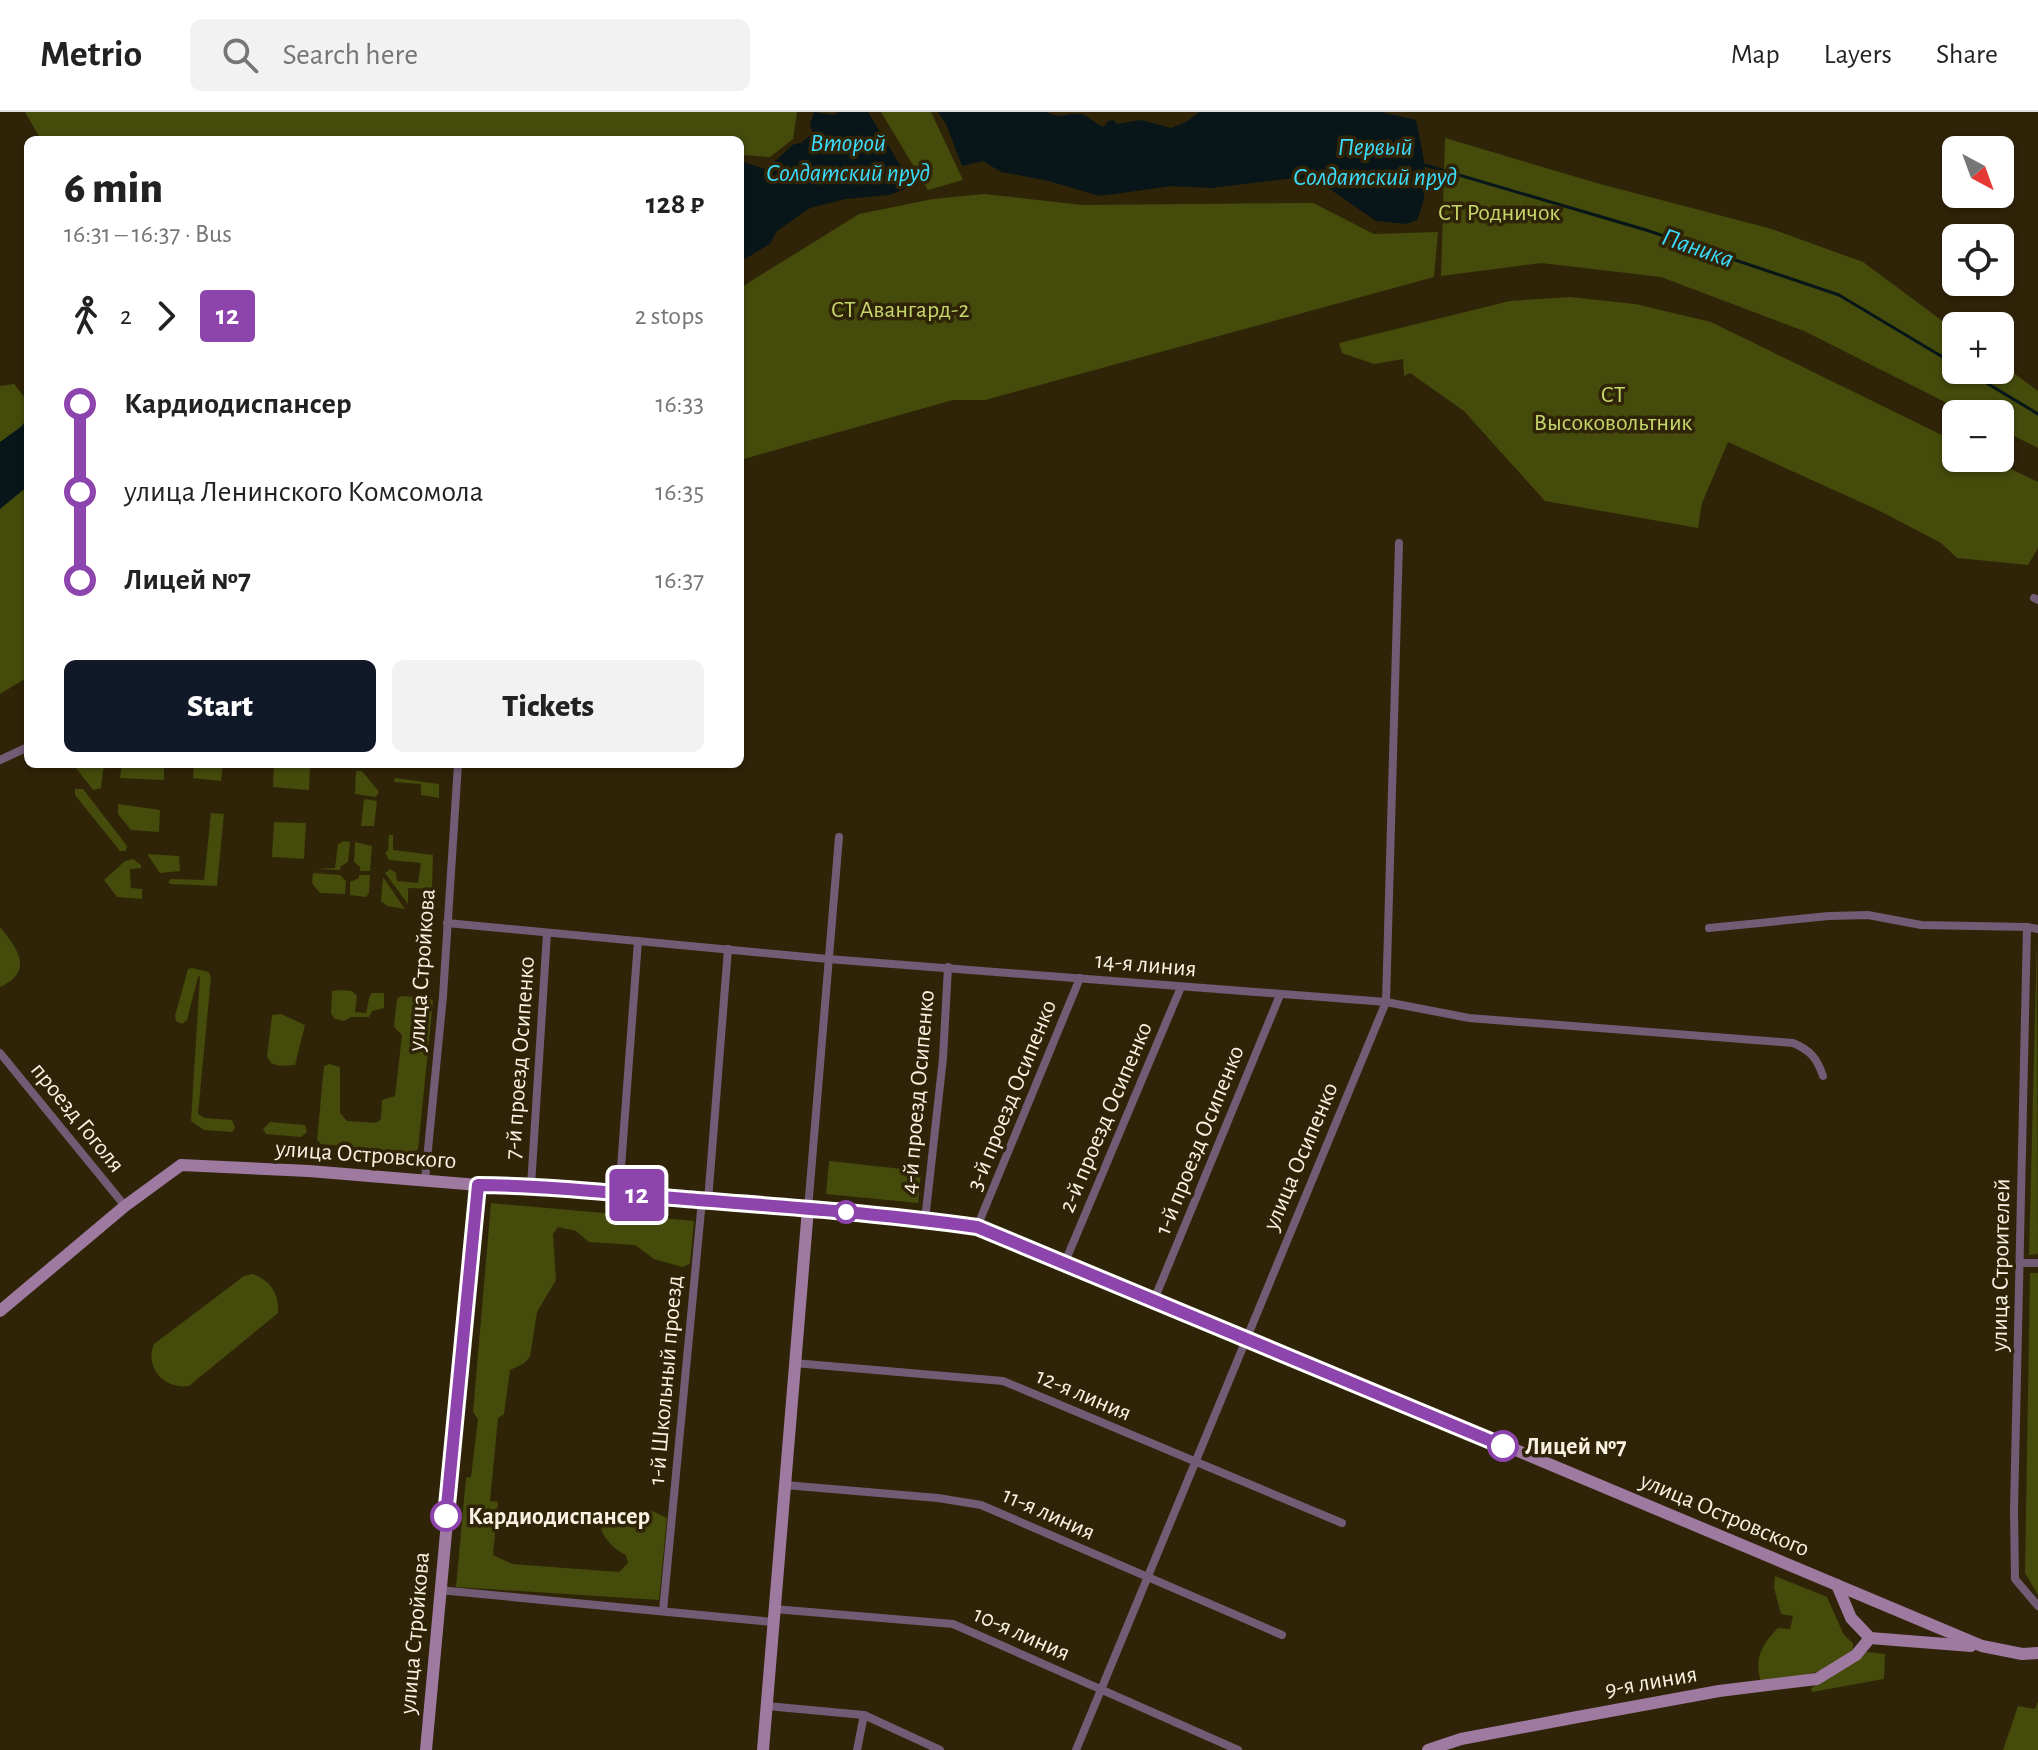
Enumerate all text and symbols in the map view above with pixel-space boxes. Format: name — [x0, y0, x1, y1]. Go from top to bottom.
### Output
search box — [190, 19, 750, 91]
icon: search — [218, 33, 262, 77]
text: Metrio — [40, 36, 142, 74]
text: Search here — [282, 40, 418, 70]
text: Map — [1731, 41, 1780, 69]
text: Layers — [1824, 41, 1892, 69]
text: Share — [1936, 41, 1998, 69]
water label: Второй Солдатский пруд — [766, 130, 930, 186]
water label: Первый Солдатский пруд — [1293, 134, 1457, 190]
north arrow — [1942, 136, 2014, 208]
map controls — [1942, 136, 2014, 472]
text: 6 min — [64, 167, 163, 211]
text: 128 ₽ — [646, 189, 704, 219]
park label: СТ Родничок — [1438, 201, 1560, 225]
text: 16:31 – 16:37 · Bus — [64, 221, 232, 247]
water label: Паника — [1658, 224, 1737, 272]
button: locate — [1942, 224, 2014, 296]
icon: walk — [64, 294, 108, 338]
icon: forward — [144, 294, 188, 338]
park label: СТ Авангард-2 — [831, 298, 969, 322]
text: 12 — [216, 302, 239, 330]
text: 2 — [120, 303, 132, 329]
text: 2 stops — [635, 303, 704, 329]
button: + — [1942, 312, 2014, 384]
park label: СТ Высоковольтник — [1534, 383, 1692, 435]
text: Кардиодиспансер — [124, 389, 352, 419]
text: 16:33 — [655, 391, 704, 417]
button: − — [1942, 400, 2014, 472]
text: улица Ленинского Комсомола — [124, 477, 484, 507]
text: 16:35 — [655, 479, 704, 505]
text: Лицей №7 — [124, 565, 251, 595]
text: 16:37 — [655, 567, 704, 593]
button: Start — [64, 660, 376, 752]
button: Tickets — [392, 660, 704, 752]
street label: улица Стройкова — [404, 888, 440, 1053]
street label: 14-я линия — [1094, 949, 1198, 981]
street label: 7-й проезд Осипенко — [501, 956, 539, 1160]
street label: 4-й проезд Осипенко — [897, 989, 939, 1195]
street label: 3-й проезд Осипенко — [963, 997, 1061, 1194]
street label: 2-й проезд Осипенко — [1055, 1019, 1157, 1216]
street label: 1-й проезд Осипенко — [1151, 1042, 1249, 1238]
street label: проезд Гоголя — [26, 1058, 129, 1177]
street label: улица Осипенко — [1259, 1079, 1343, 1235]
street label: улица Островского — [274, 1137, 457, 1173]
line badge: 12 — [601, 1169, 673, 1221]
street label: улица Строителей — [1987, 1178, 2015, 1353]
text: 12 — [625, 1181, 649, 1209]
unlabelled marker — [835, 1201, 857, 1223]
street label: 1-й Школьный проезд — [645, 1274, 687, 1486]
street label: 12-я линия — [1032, 1364, 1135, 1426]
marker: Лицей №7 — [1488, 1431, 1518, 1461]
place label: Лицей №7 — [1525, 1435, 1627, 1459]
street label: улица Островского — [1636, 1468, 1813, 1561]
street label: 11-я линия — [999, 1483, 1098, 1545]
marker: Кардиодиспансер — [431, 1501, 461, 1531]
place label: Кардиодиспансер — [468, 1505, 650, 1529]
street label: улица Стройкова — [396, 1551, 434, 1716]
street label: 10-я линия — [970, 1602, 1073, 1666]
street label: 9-я линия — [1603, 1662, 1699, 1702]

